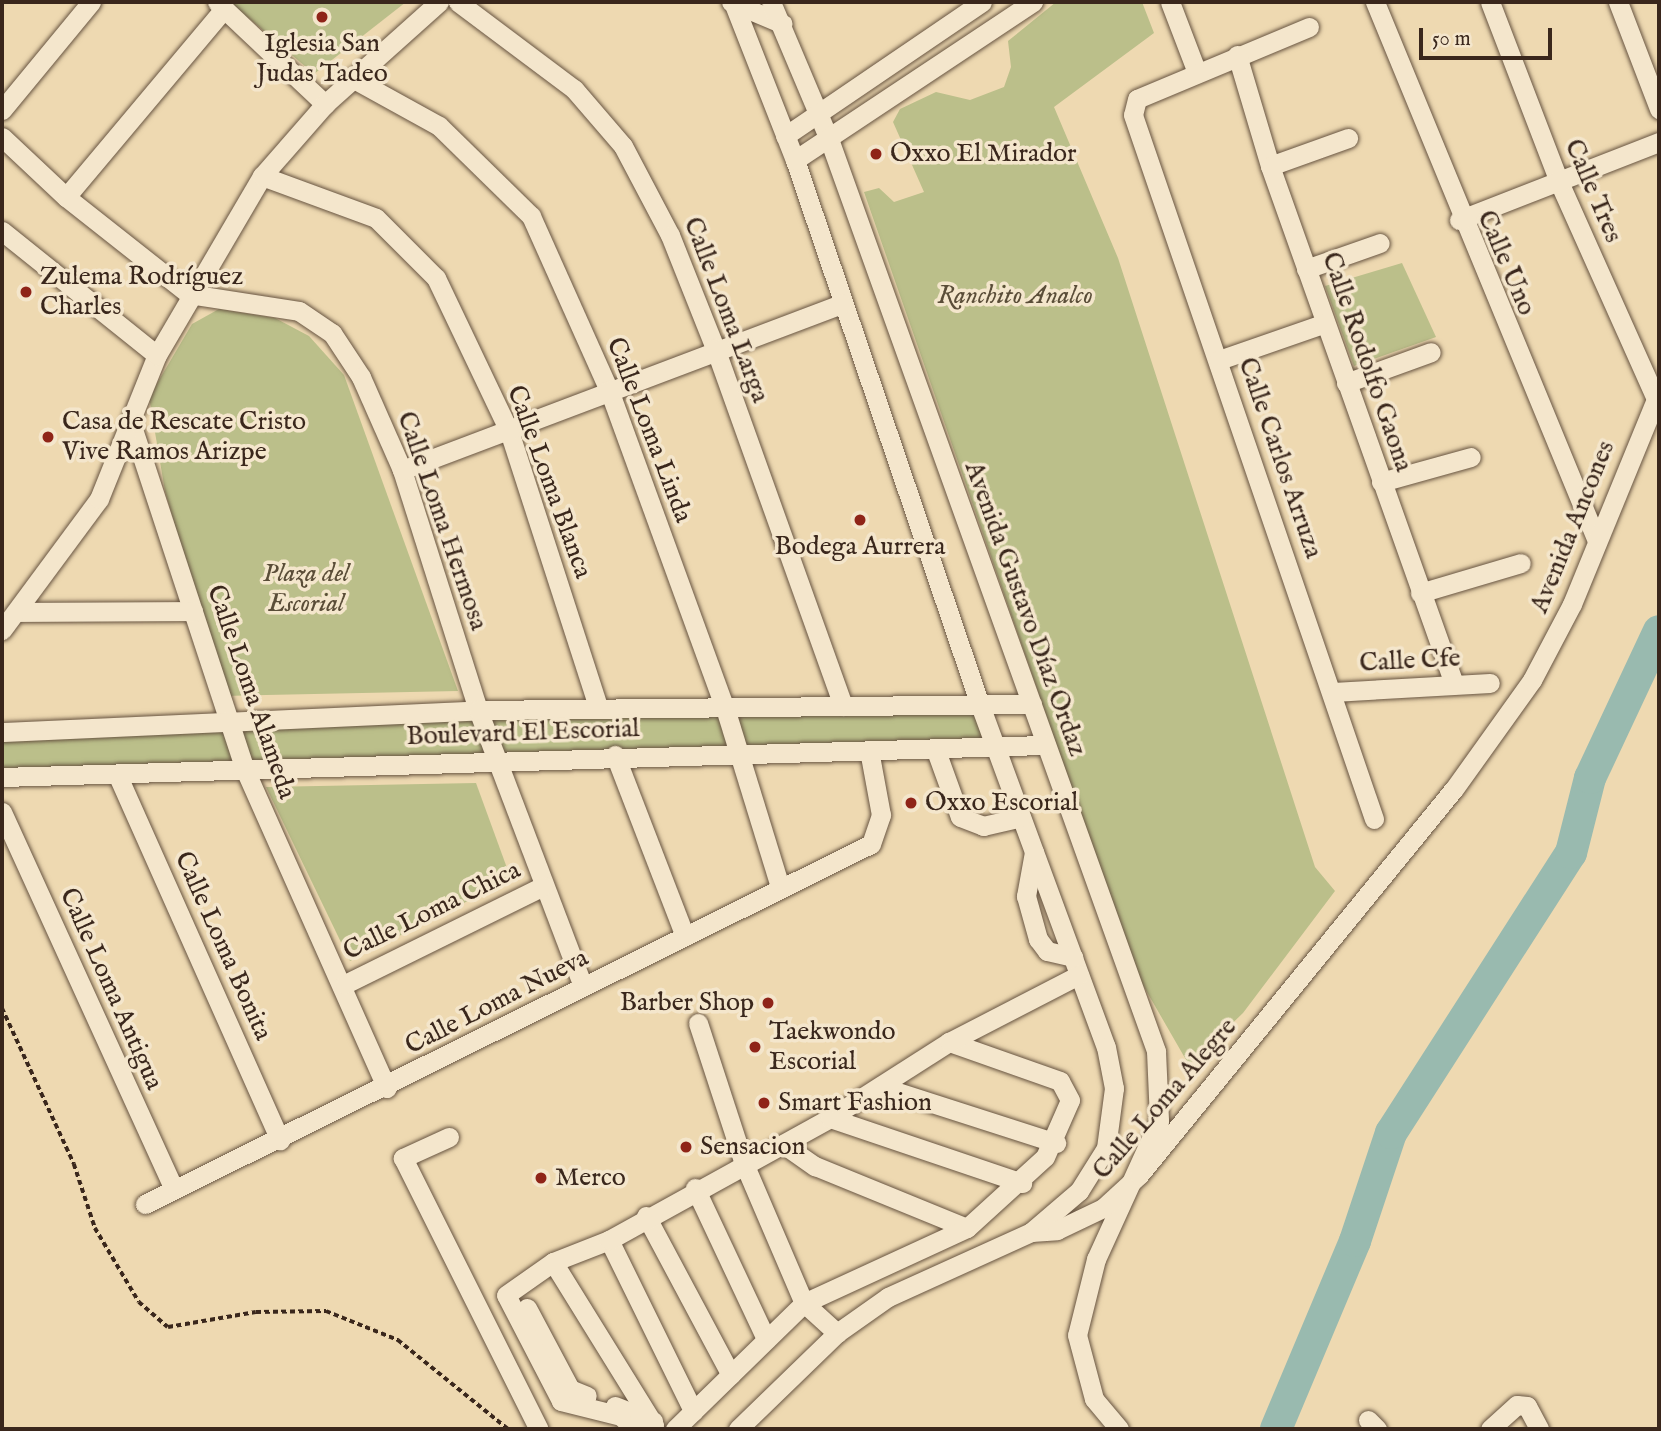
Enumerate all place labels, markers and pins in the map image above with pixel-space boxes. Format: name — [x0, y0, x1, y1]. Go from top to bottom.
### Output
marker: Iglesia San Judas Tadeo — [314, 9, 330, 25]
place label: Iglesia San Judas Tadeo — [256, 28, 388, 90]
place label: Oxxo El Mirador — [890, 138, 1077, 170]
marker: Oxxo El Mirador — [868, 146, 884, 162]
place label: Zulema Rodríguez Charles — [40, 261, 243, 322]
marker: Zulema Rodríguez Charles — [18, 284, 34, 300]
place label: Casa de Rescate Cristo Vive Ramos Arizpe — [62, 406, 306, 467]
marker: Casa de Rescate Cristo Vive Ramos Arizpe — [40, 429, 56, 445]
marker: Bodega Aurrera — [852, 512, 868, 528]
place label: Bodega Aurrera — [775, 531, 945, 563]
place label: Oxxo Escorial — [925, 787, 1078, 819]
marker: Oxxo Escorial — [903, 795, 919, 811]
place label: Barber Shop — [620, 987, 754, 1019]
marker: Barber Shop — [760, 995, 776, 1011]
place label: Taekwondo Escorial — [769, 1016, 895, 1078]
marker: Taekwondo Escorial — [747, 1039, 763, 1055]
place label: Smart Fashion — [778, 1087, 932, 1119]
marker: Smart Fashion — [756, 1095, 772, 1111]
place label: Sensacion — [700, 1131, 805, 1163]
marker: Sensacion — [678, 1139, 694, 1155]
place label: Merco — [555, 1162, 626, 1194]
marker: Merco — [533, 1170, 549, 1186]

